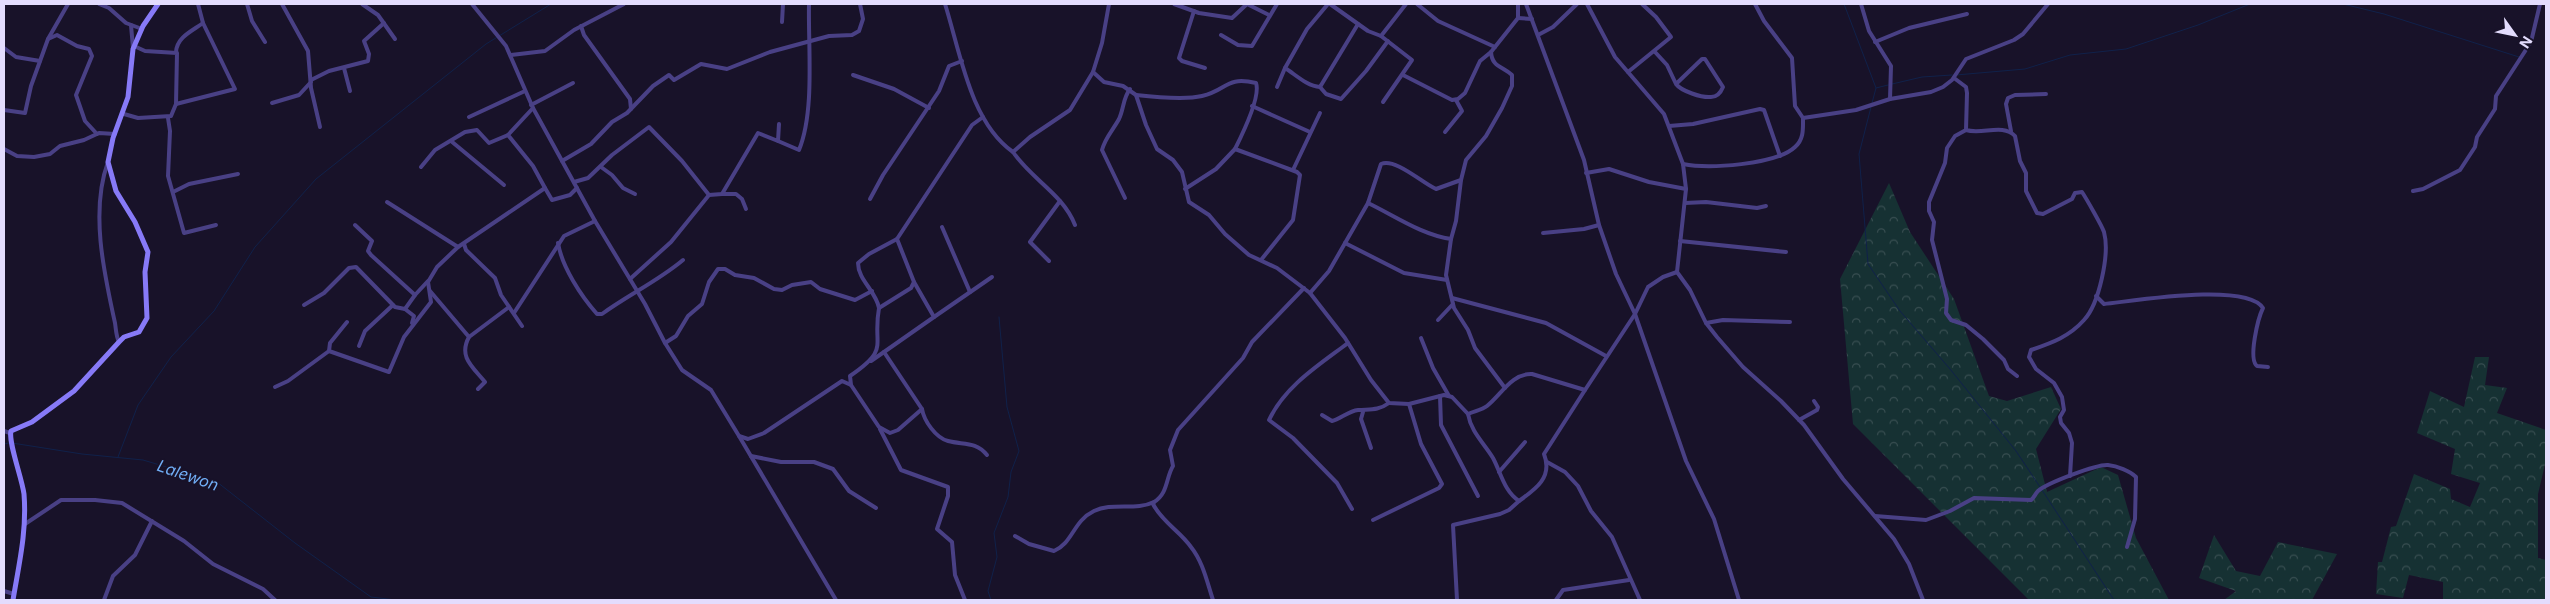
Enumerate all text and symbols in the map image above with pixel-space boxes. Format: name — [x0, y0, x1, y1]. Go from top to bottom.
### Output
north arrow — [2490, 10, 2540, 60]
text: N — [2516, 33, 2536, 51]
water label: Lalewon — [155, 455, 221, 495]

